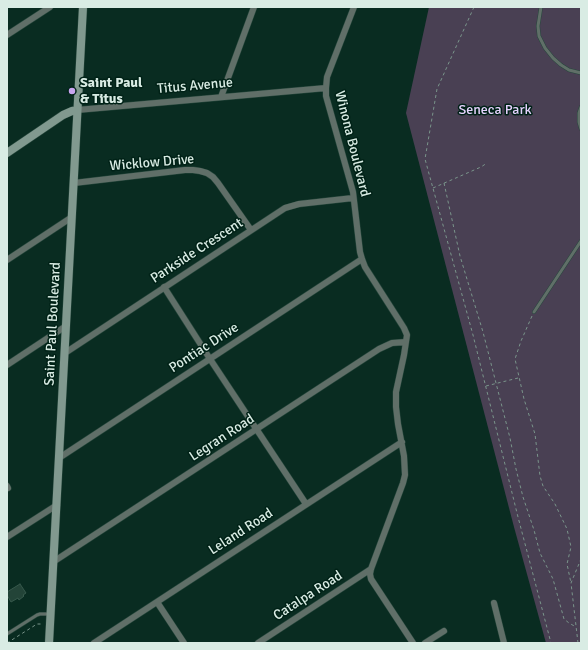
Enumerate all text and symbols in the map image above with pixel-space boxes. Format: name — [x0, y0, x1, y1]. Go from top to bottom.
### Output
street label: Titus Avenue — [156, 74, 234, 98]
place label: Saint Paul & Titus — [80, 75, 142, 108]
marker: Saint Paul & Titus — [67, 86, 77, 96]
street label: Winona Boulevard — [331, 89, 373, 199]
park label: Seneca Park — [458, 102, 532, 118]
street label: Wicklow Drive — [109, 151, 195, 175]
street label: Parkside Crescent — [148, 215, 246, 287]
street label: Saint Paul Boulevard — [41, 262, 65, 386]
street label: Pontiac Drive — [166, 319, 242, 377]
street label: Legran Road — [186, 411, 258, 465]
street label: Leland Road — [206, 505, 276, 559]
street label: Catalpa Road — [270, 567, 346, 625]

